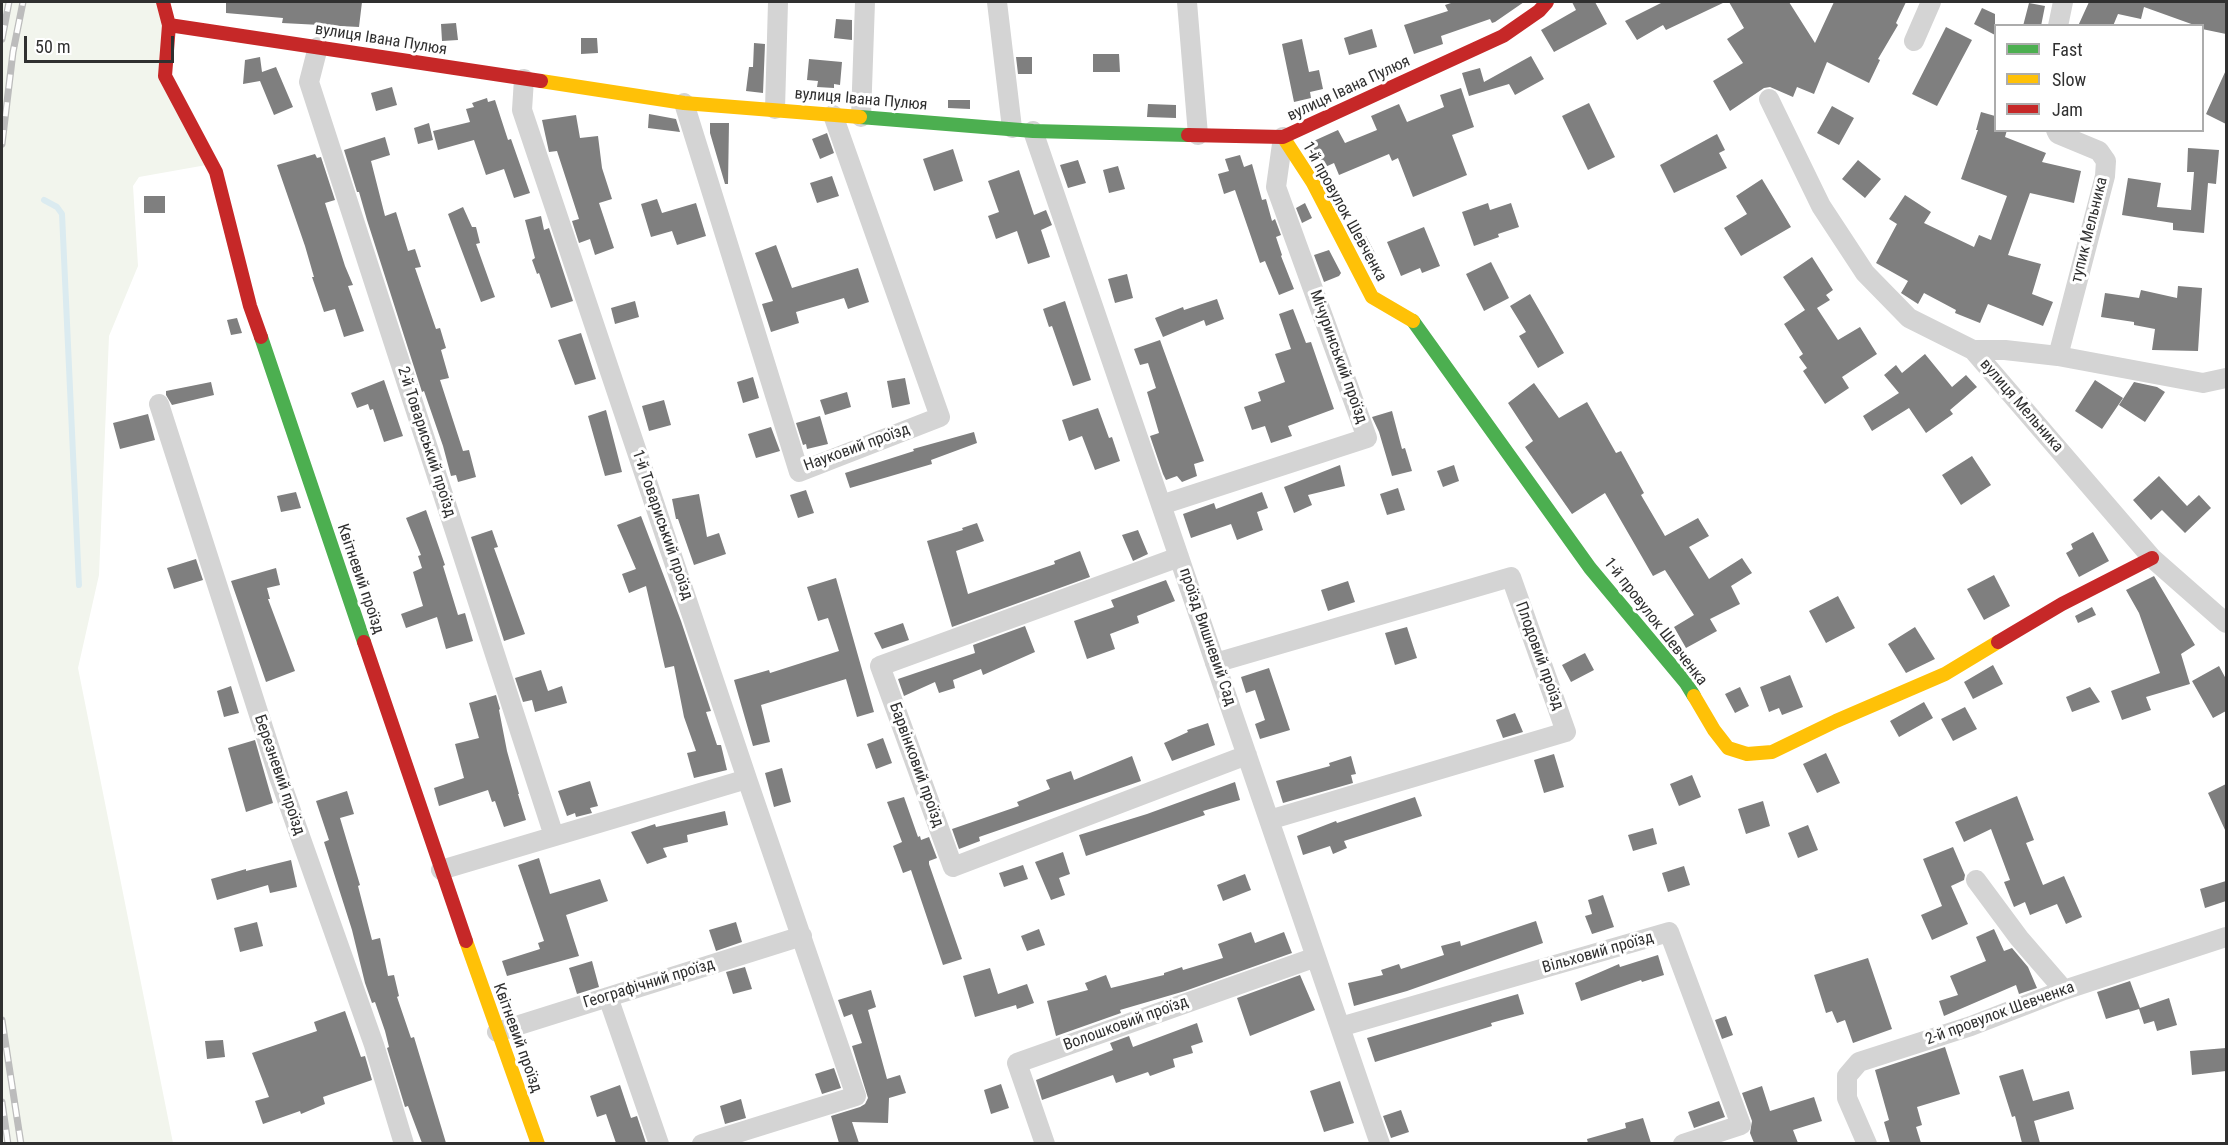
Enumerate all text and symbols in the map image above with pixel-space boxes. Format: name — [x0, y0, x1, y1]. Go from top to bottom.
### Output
street label: вулиця Івана Пулюя — [314, 20, 448, 60]
scale bar — [27, 24, 177, 62]
legend — [1994, 24, 2204, 132]
text: 50 m — [35, 36, 70, 57]
text: Fast — [2052, 39, 2083, 60]
street label: вулиця Івана Пулюя — [1285, 52, 1413, 126]
text: Slow — [2052, 69, 2086, 90]
street label: вулиця Івана Пулюя — [794, 85, 928, 115]
text: Jam — [2052, 99, 2083, 120]
street label: 1-й провулок Шевченка — [1298, 139, 1390, 285]
street label: тупик Мельника — [2068, 175, 2112, 285]
street label: Мічуринський проїзд — [1305, 288, 1371, 426]
street label: вулиця Мельника — [1975, 355, 2067, 457]
street label: 2-й Товариський проїзд — [393, 364, 459, 520]
street label: Науковий проїзд — [801, 420, 913, 476]
street label: 1-й Товариський проїзд — [627, 448, 697, 602]
street label: Квітневий проїзд — [332, 522, 388, 636]
street label: 1-й провулок Шевченка — [1599, 554, 1711, 690]
street label: проїзд Вишневий Сад — [1174, 566, 1240, 708]
street label: Плодовий проїзд — [1511, 599, 1567, 713]
street label: Барвінковий проїзд — [885, 700, 947, 830]
street label: Березневий проїзд — [249, 712, 309, 838]
street label: Вільховий проїзд — [1540, 928, 1656, 978]
street label: Географічний проїзд — [581, 955, 717, 1013]
street label: 2-й провулок Шевченка — [1923, 978, 2077, 1050]
street label: Квітневий проїзд — [488, 981, 546, 1095]
street label: Волошковий проїзд — [1061, 993, 1191, 1055]

